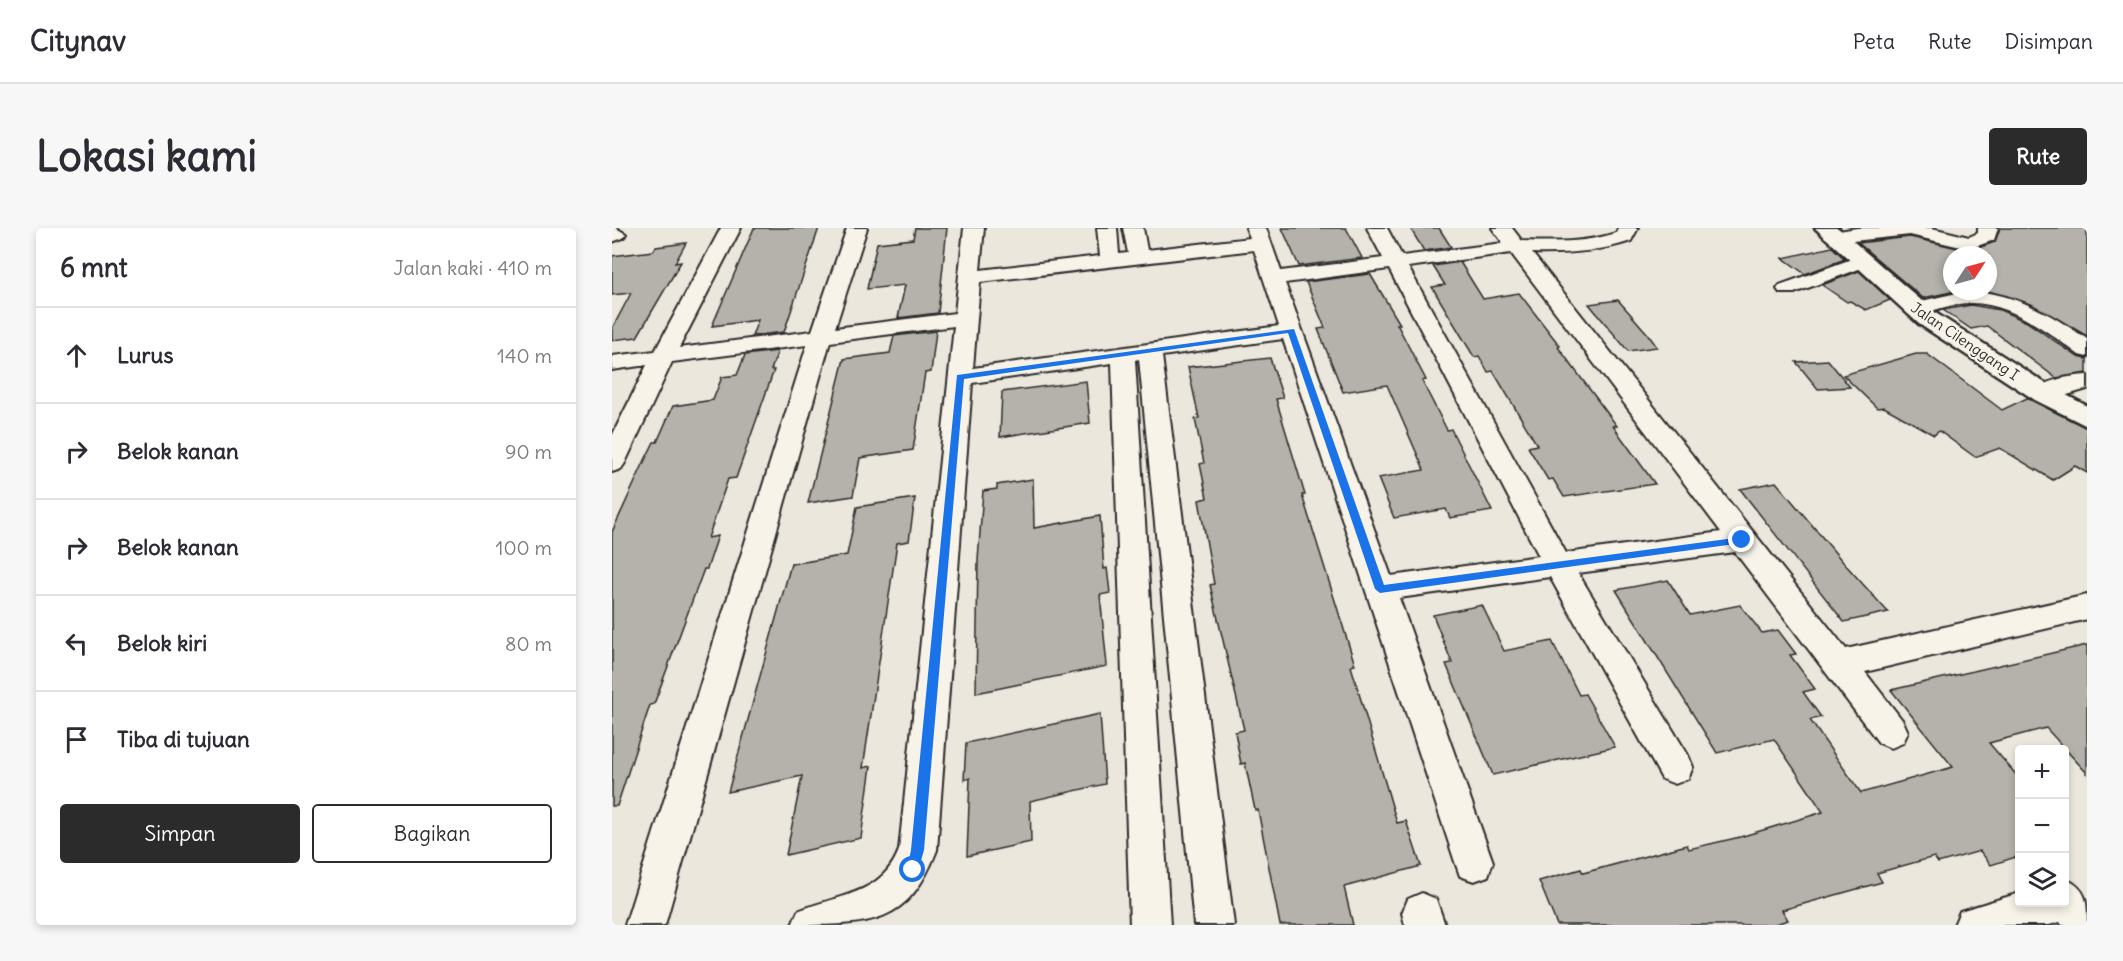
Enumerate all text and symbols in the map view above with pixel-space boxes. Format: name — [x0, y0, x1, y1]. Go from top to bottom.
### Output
text: Citynav — [30, 23, 126, 59]
text: Peta — [1853, 28, 1895, 55]
text: Rute — [1928, 28, 1972, 55]
text: Disimpan — [2005, 28, 2093, 55]
button: Rute — [1989, 128, 2087, 185]
text: Lokasi kami — [36, 130, 257, 182]
north arrow — [1943, 246, 1997, 300]
text: 6 mnt — [60, 251, 128, 284]
text: Jalan kaki · 410 m — [393, 255, 552, 280]
street label: Jalan Cilenggang I — [1907, 298, 2023, 384]
icon: ahead — [60, 339, 93, 372]
text: Lurus — [117, 341, 173, 369]
text: 140 m — [497, 343, 552, 368]
icon: right — [60, 435, 93, 468]
text: Belok kanan — [117, 437, 239, 465]
text: 90 m — [505, 439, 552, 464]
route end — [1728, 526, 1754, 552]
icon: right — [60, 531, 93, 564]
text: Belok kanan — [117, 533, 239, 561]
text: 100 m — [495, 535, 552, 560]
icon: left — [60, 627, 93, 660]
text: Belok kiri — [117, 629, 207, 657]
text: 80 m — [505, 631, 552, 656]
icon: arrive — [60, 723, 93, 756]
text: Tiba di tujuan — [117, 725, 250, 753]
map controls — [2015, 745, 2069, 907]
button: + — [2015, 745, 2069, 799]
button: − — [2015, 799, 2069, 853]
button: Simpan — [60, 804, 300, 863]
button: Bagikan — [312, 804, 552, 863]
button: layers — [2015, 853, 2069, 907]
route start — [899, 856, 925, 882]

